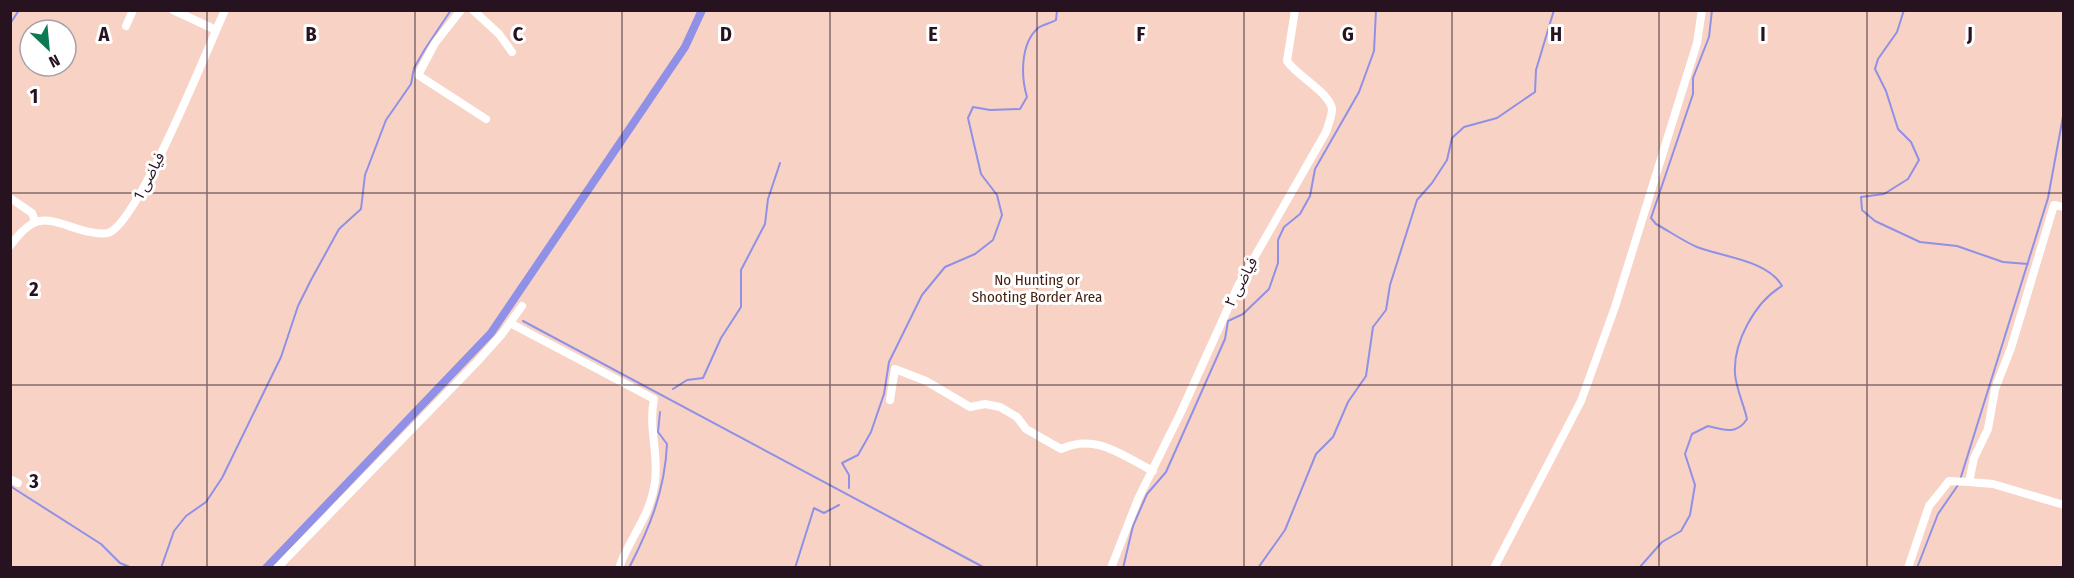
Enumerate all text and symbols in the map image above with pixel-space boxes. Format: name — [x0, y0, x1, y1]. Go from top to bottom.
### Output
north arrow — [18, 18, 78, 78]
text: A — [98, 22, 111, 46]
text: B — [305, 22, 317, 46]
text: C — [513, 22, 524, 46]
text: D — [720, 22, 732, 46]
text: E — [928, 22, 938, 46]
text: F — [1137, 22, 1146, 46]
text: G — [1342, 22, 1354, 46]
text: H — [1550, 22, 1562, 46]
text: I — [1760, 22, 1766, 46]
text: J — [1966, 22, 1973, 46]
text: N — [46, 50, 63, 72]
text: 1 — [30, 84, 38, 108]
street label: فیاضی 1 — [129, 149, 169, 203]
street label: فیاضی ۲ — [1221, 254, 1262, 310]
park label: No Hunting or Shooting Border Area — [972, 271, 1102, 306]
text: 2 — [28, 277, 39, 301]
text: 3 — [28, 469, 39, 493]

